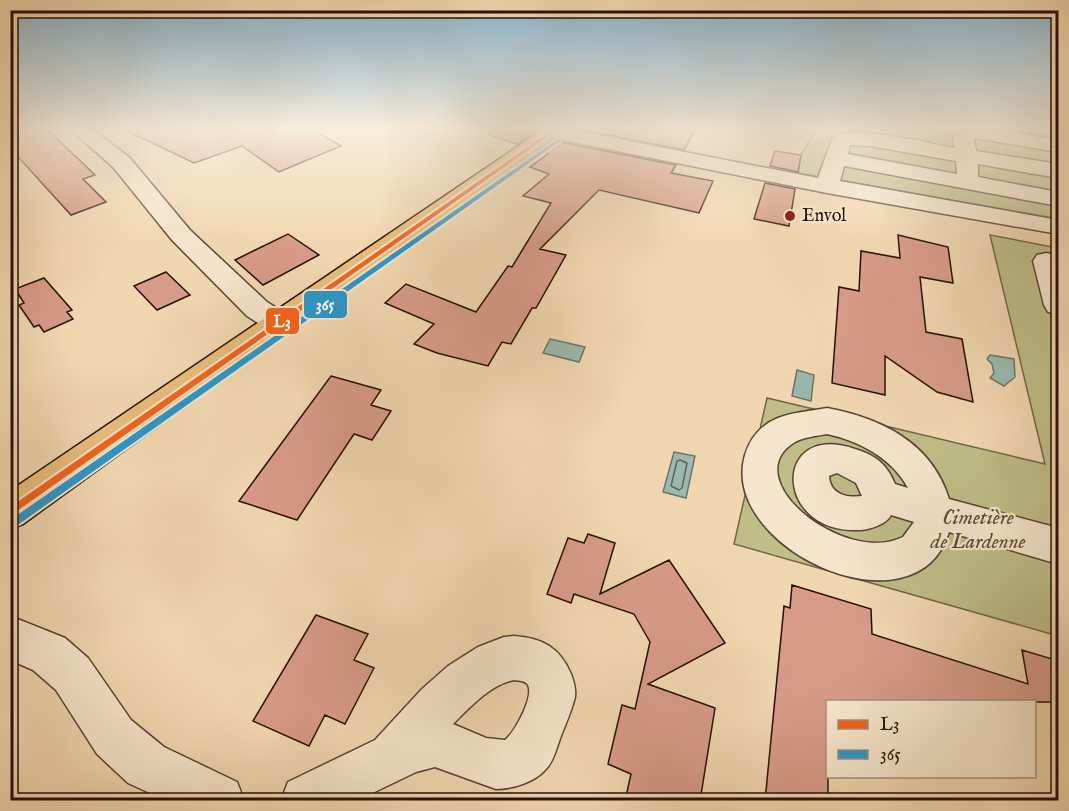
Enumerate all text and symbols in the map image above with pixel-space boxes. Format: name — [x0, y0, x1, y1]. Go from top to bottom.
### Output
place label: Envol — [802, 205, 846, 228]
marker: Envol — [783, 209, 797, 223]
line badge: 365 — [303, 290, 348, 319]
text: 365 — [316, 296, 334, 316]
line badge: L3 — [265, 307, 300, 335]
text: L3 — [273, 313, 291, 333]
park label: Cimetière de Lardenne — [930, 505, 1025, 556]
legend — [826, 700, 1036, 778]
text: L3 — [880, 714, 900, 737]
text: 365 — [880, 744, 901, 767]

